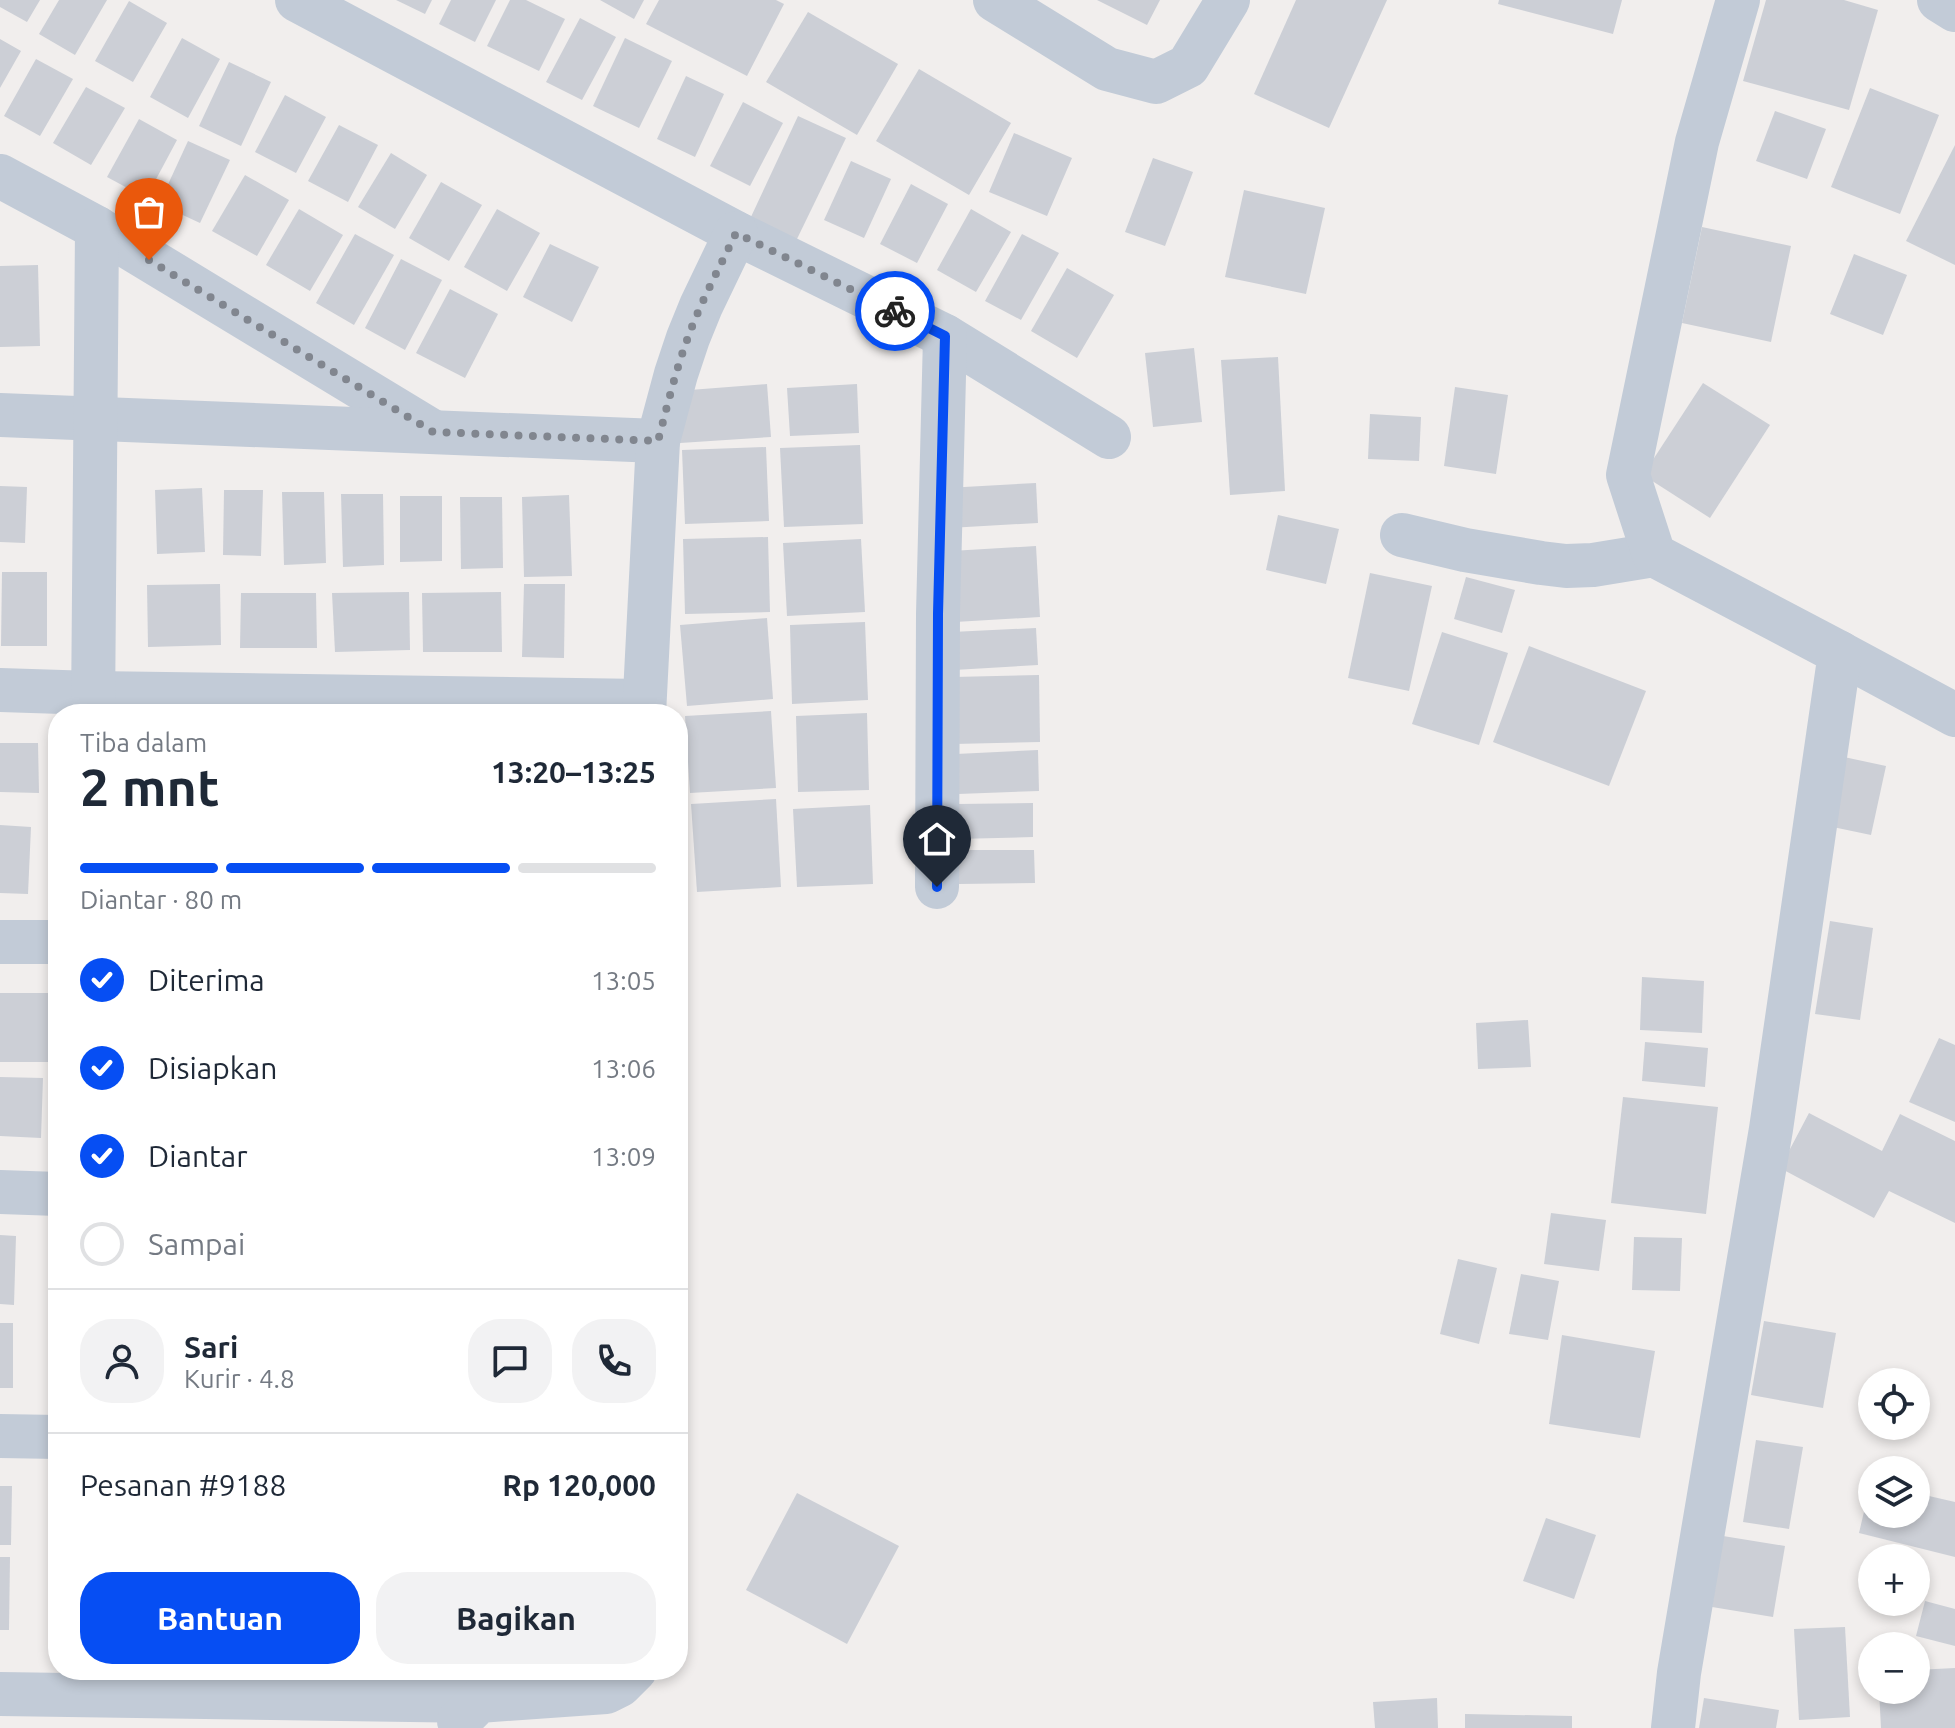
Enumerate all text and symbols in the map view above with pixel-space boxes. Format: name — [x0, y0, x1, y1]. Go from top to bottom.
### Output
pin — [115, 178, 183, 260]
icon: bag — [127, 190, 171, 234]
courier — [855, 271, 935, 351]
icon: bike — [873, 289, 917, 333]
text: Tiba dalam — [80, 728, 207, 757]
text: 13:20–13:25 — [491, 755, 656, 789]
text: 2 mnt — [80, 758, 219, 816]
pin — [903, 805, 971, 887]
icon: home — [915, 817, 959, 861]
text: Diantar · 80 m — [80, 885, 242, 914]
icon: check — [80, 958, 124, 1002]
text: Diterima — [148, 963, 265, 997]
text: 13:05 — [591, 966, 656, 995]
icon: check — [80, 1046, 124, 1090]
text: Disiapkan — [148, 1051, 277, 1085]
text: 13:06 — [591, 1054, 656, 1083]
icon: check — [80, 1134, 124, 1178]
text: Diantar — [148, 1139, 248, 1173]
text: 13:09 — [591, 1142, 656, 1171]
text: Sampai — [148, 1227, 245, 1261]
button: person — [80, 1319, 164, 1403]
button: chat — [468, 1319, 552, 1403]
button: phone — [572, 1319, 656, 1403]
text: Sari — [184, 1330, 238, 1364]
text: Kurir · 4.8 — [184, 1364, 295, 1393]
map controls — [1858, 1368, 1930, 1704]
button: locate — [1858, 1368, 1930, 1440]
button: layers — [1858, 1456, 1930, 1528]
text: Pesanan #9188 — [80, 1468, 286, 1502]
text: Rp 120,000 — [502, 1468, 656, 1502]
button: + — [1858, 1544, 1930, 1616]
button: Bantuan — [80, 1572, 360, 1664]
button: Bagikan — [376, 1572, 656, 1664]
button: − — [1858, 1632, 1930, 1704]

